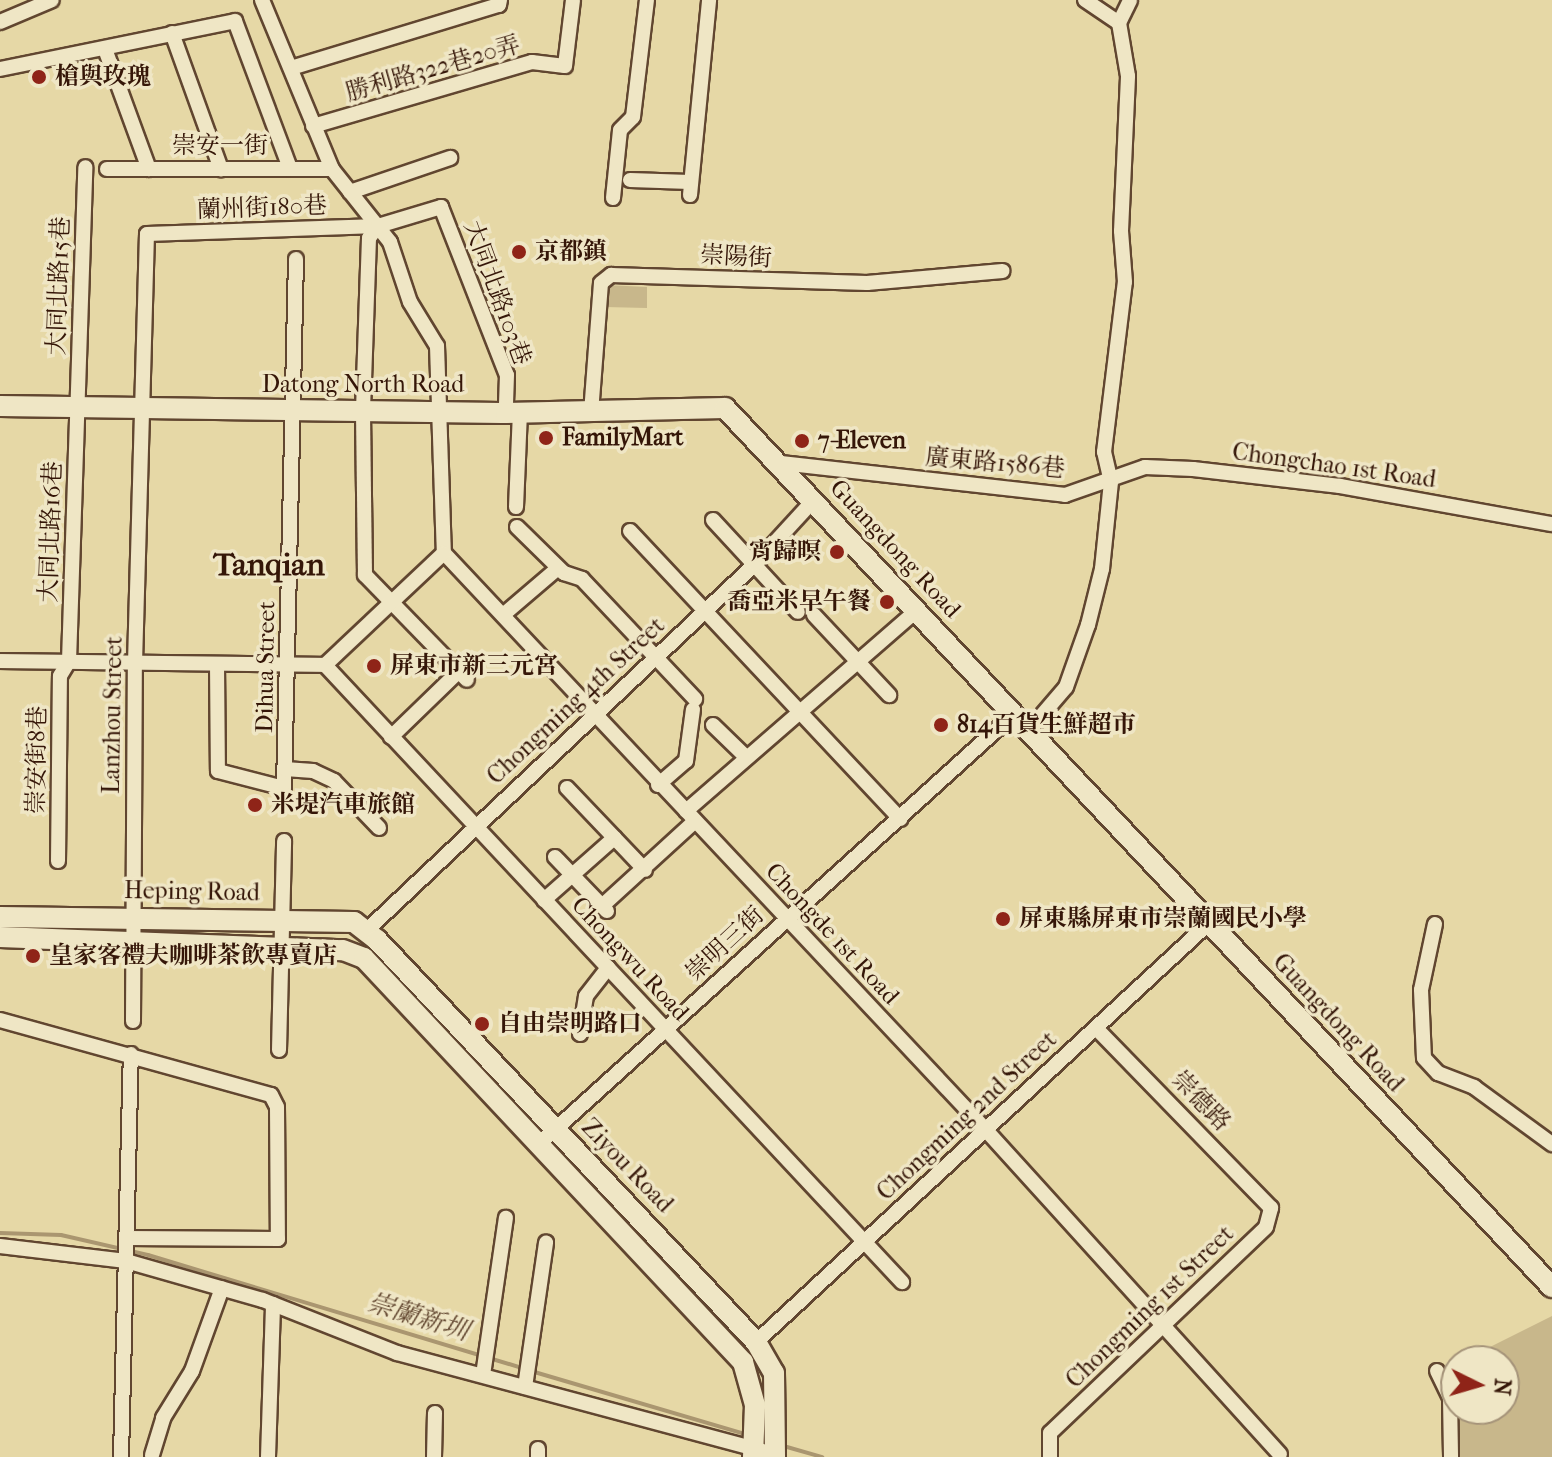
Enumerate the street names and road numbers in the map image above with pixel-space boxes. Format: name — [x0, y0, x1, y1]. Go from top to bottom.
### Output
street label: 勝利路322巷20弄 — [342, 30, 524, 108]
street label: 崇安一街 — [172, 132, 268, 160]
street label: 蘭州街180巷 — [197, 191, 327, 225]
street label: 大同北路15巷 — [42, 216, 76, 356]
street label: 大同北路103巷 — [458, 217, 536, 369]
street label: 崇陽街 — [699, 241, 773, 273]
street label: Datong North Road — [262, 371, 464, 399]
street label: Chongchao 1st Road — [1230, 437, 1438, 495]
street label: 廣東路1586巷 — [924, 443, 1066, 483]
street label: 大同北路16巷 — [34, 461, 68, 603]
street label: Guangdong Road — [824, 474, 966, 624]
street label: Dihua Street — [250, 601, 282, 733]
street label: Chongming 4th Street — [481, 611, 671, 791]
street label: Lanzhou Street — [97, 636, 129, 794]
street label: 崇安街8巷 — [22, 706, 52, 814]
street label: Chongde 1st Road — [759, 857, 905, 1011]
street label: Heping Road — [124, 876, 260, 908]
street label: Chongwu Road — [565, 891, 695, 1027]
street label: 崇明三街 — [680, 901, 770, 987]
street label: Guangdong Road — [1267, 948, 1409, 1098]
street label: Chongming 2nd Street — [871, 1025, 1063, 1207]
street label: 崇德路 — [1166, 1065, 1236, 1137]
street label: Ziyou Road — [575, 1113, 679, 1219]
street label: Chongming 1st Street — [1060, 1220, 1240, 1394]

